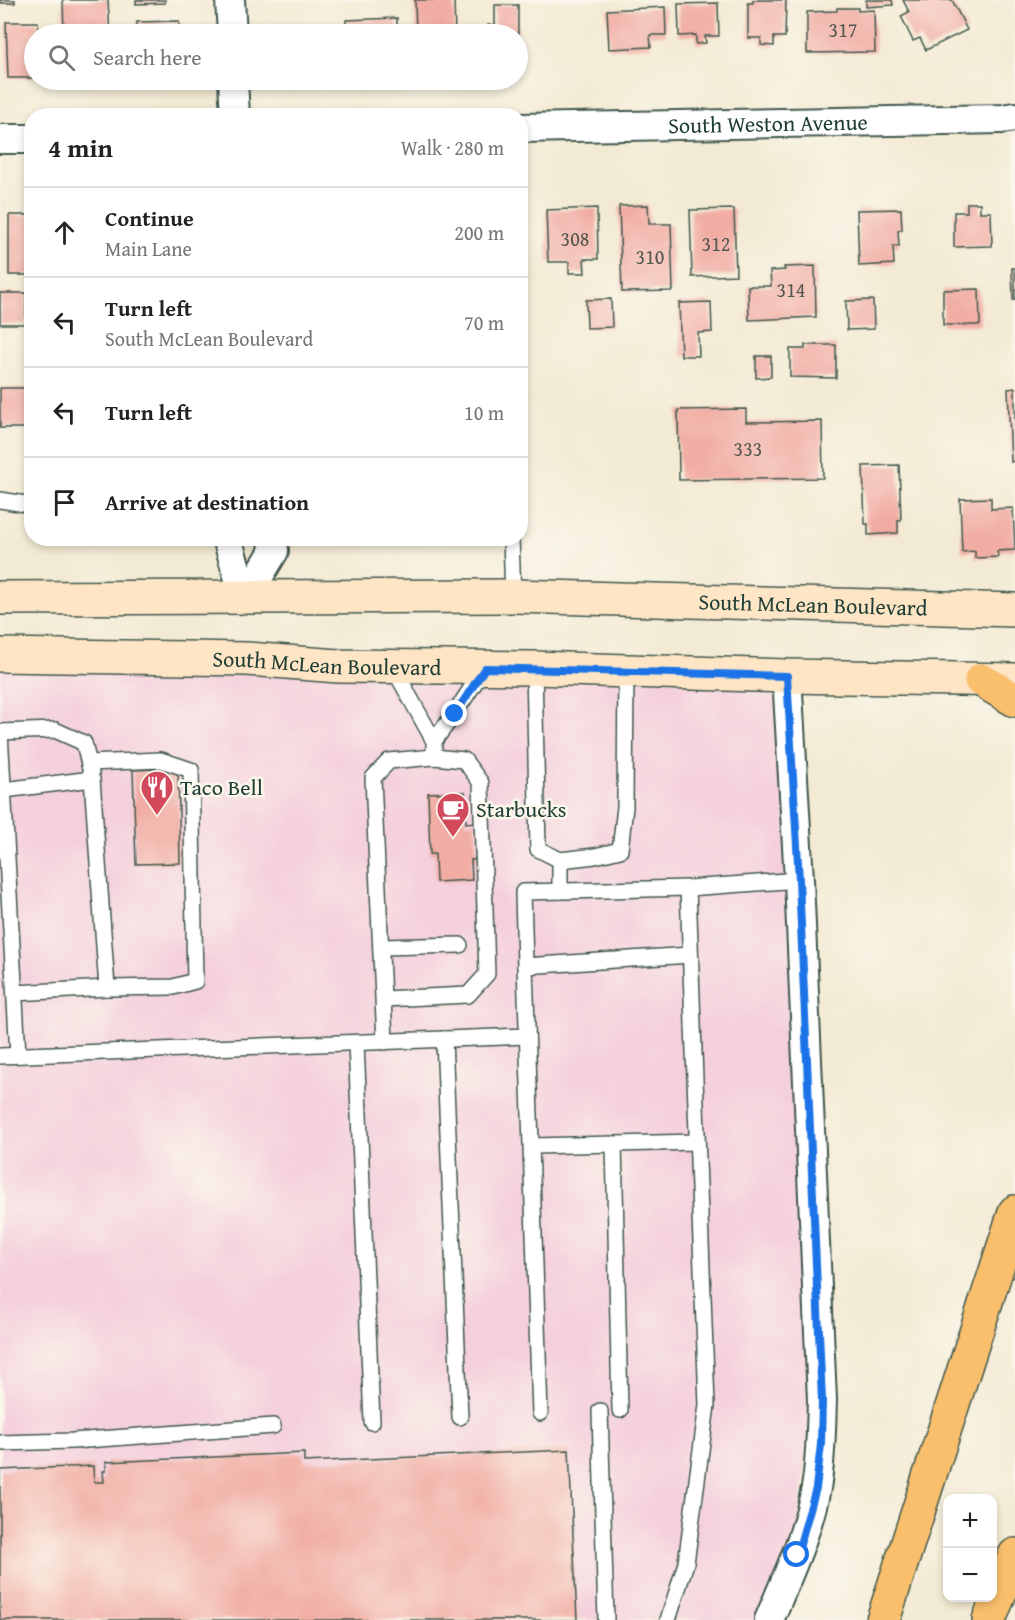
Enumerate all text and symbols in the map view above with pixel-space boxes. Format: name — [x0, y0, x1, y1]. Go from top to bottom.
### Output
house number: 317 — [829, 15, 857, 44]
search box — [24, 24, 528, 90]
icon: search — [45, 41, 78, 74]
text: Search here — [93, 41, 202, 73]
street label: South Weston Avenue — [668, 106, 868, 141]
text: 4 min — [48, 128, 113, 167]
text: Walk · 280 m — [401, 133, 504, 162]
text: Continue — [105, 202, 194, 234]
icon: ahead — [48, 216, 81, 249]
text: 200 m — [454, 218, 504, 247]
house number: 308 — [561, 224, 589, 253]
house number: 312 — [702, 229, 730, 258]
text: Main Lane — [105, 234, 192, 263]
house number: 310 — [636, 242, 664, 271]
house number: 314 — [777, 275, 805, 304]
text: Turn left — [105, 292, 192, 324]
icon: left — [48, 306, 81, 339]
text: 70 m — [464, 308, 504, 337]
text: South McLean Boulevard — [105, 324, 313, 353]
icon: left — [48, 396, 81, 429]
text: Turn left — [105, 396, 192, 428]
text: 10 m — [464, 398, 504, 427]
house number: 333 — [734, 434, 762, 463]
icon: arrive — [48, 486, 81, 519]
text: Arrive at destination — [105, 486, 309, 518]
street label: South McLean Boulevard — [698, 585, 928, 624]
street label: South McLean Boulevard — [212, 642, 442, 683]
route end — [441, 700, 467, 726]
restaurant icon: Taco Bell — [139, 769, 175, 816]
place label: Taco Bell — [180, 771, 263, 803]
cafe icon: Starbucks — [435, 791, 471, 838]
place label: Starbucks — [476, 793, 567, 825]
map controls — [943, 1494, 997, 1602]
button: + — [943, 1494, 997, 1548]
route start — [783, 1541, 809, 1567]
button: − — [943, 1548, 997, 1602]

